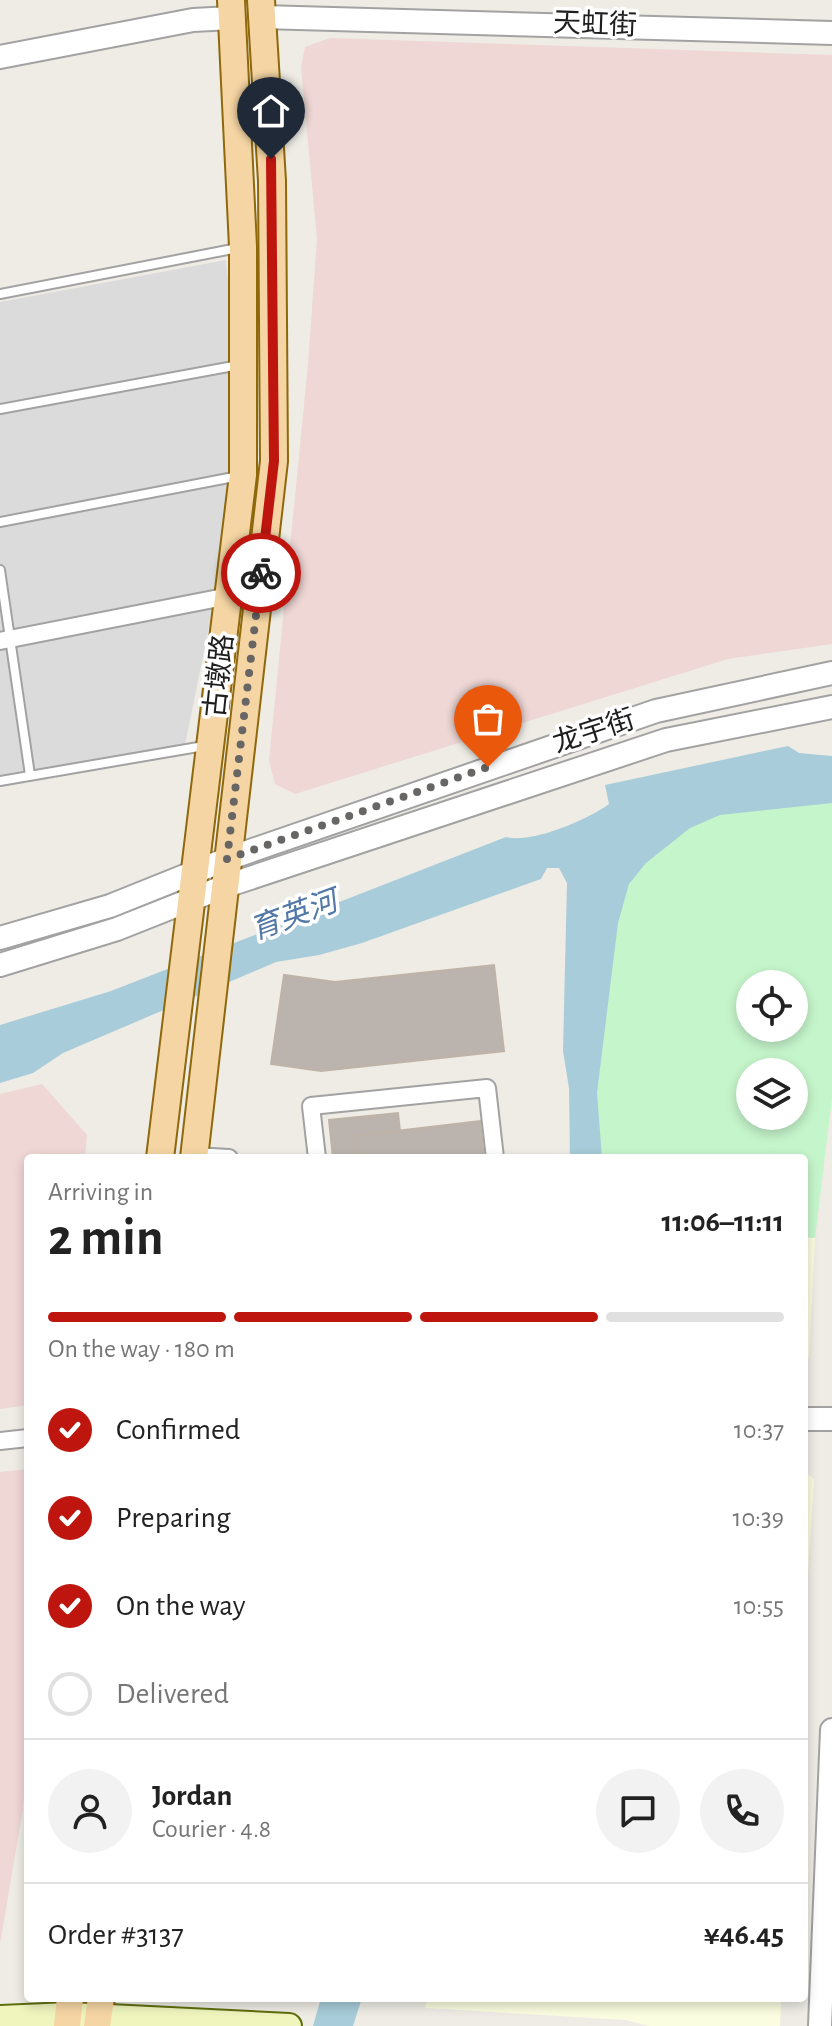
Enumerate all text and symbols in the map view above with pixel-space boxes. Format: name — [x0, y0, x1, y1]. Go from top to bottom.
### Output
street label: 天虹街 — [553, 8, 638, 40]
pin — [237, 77, 305, 159]
icon: home — [249, 89, 293, 133]
courier — [221, 533, 301, 613]
icon: bike — [239, 551, 283, 595]
street label: 古墩路 — [200, 633, 238, 719]
pin — [454, 685, 522, 767]
icon: bag — [466, 697, 510, 741]
street label: 龙宇街 — [549, 704, 638, 758]
water label: 育英河 — [246, 883, 346, 945]
map controls — [736, 970, 808, 1130]
button: locate — [736, 970, 808, 1042]
button: layers — [736, 1058, 808, 1130]
text: Arriving in — [48, 1179, 153, 1205]
text: 11:06–11:11 — [662, 1207, 784, 1237]
text: 2 min — [48, 1212, 163, 1264]
text: On the way · 180 m — [48, 1336, 235, 1362]
icon: check — [48, 1408, 92, 1452]
text: Confirmed — [116, 1415, 240, 1445]
text: 10:37 — [734, 1417, 784, 1443]
icon: check — [48, 1496, 92, 1540]
text: Preparing — [116, 1503, 231, 1533]
text: 10:39 — [732, 1505, 784, 1531]
icon: check — [48, 1584, 92, 1628]
text: On the way — [116, 1591, 245, 1621]
text: 10:55 — [734, 1593, 784, 1619]
text: Delivered — [116, 1679, 229, 1709]
button: person — [48, 1769, 132, 1853]
button: chat — [596, 1769, 680, 1853]
button: phone — [700, 1769, 784, 1853]
text: Jordan — [152, 1781, 232, 1811]
text: Courier · 4.8 — [152, 1816, 271, 1842]
text: Order #3137 — [48, 1920, 184, 1950]
text: ¥46.45 — [704, 1920, 784, 1950]

